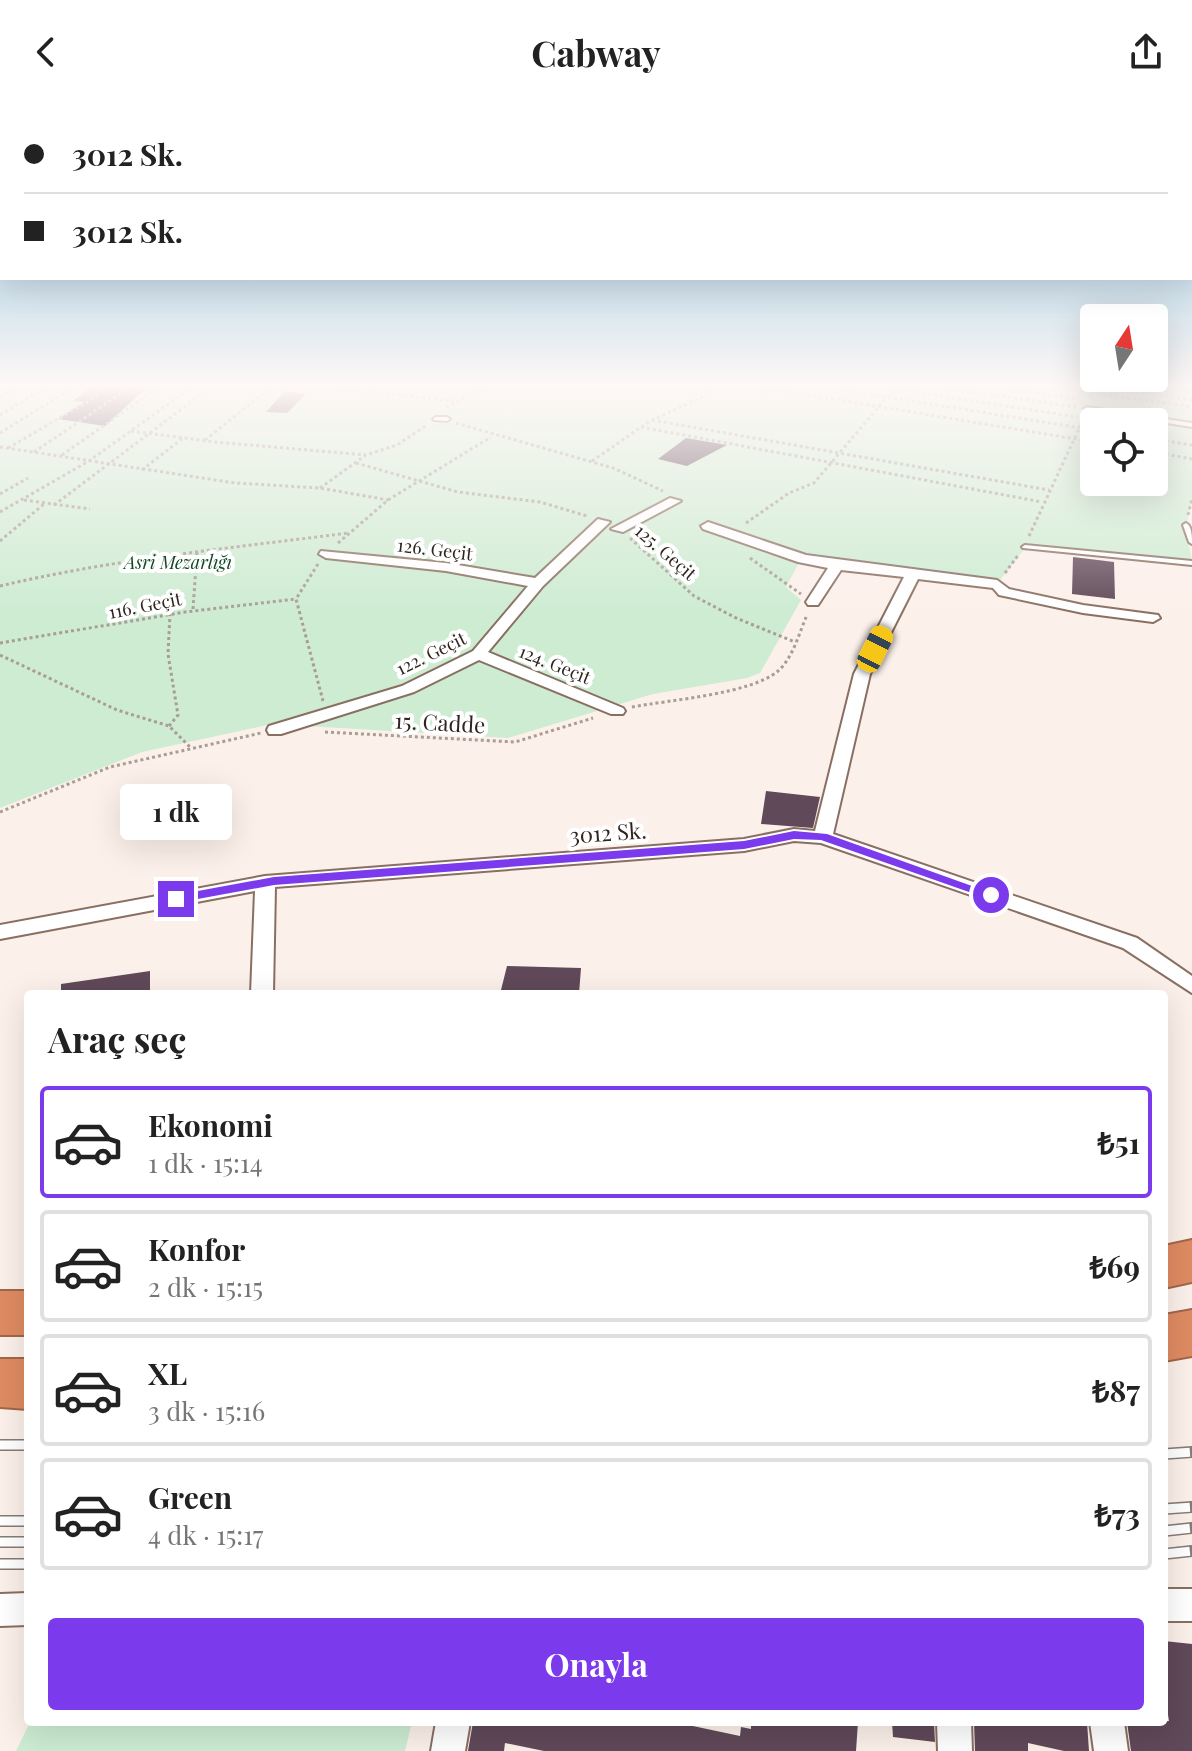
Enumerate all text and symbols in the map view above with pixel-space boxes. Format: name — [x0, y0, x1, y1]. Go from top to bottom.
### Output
text: Cabway — [531, 28, 661, 76]
icon: back — [24, 30, 68, 74]
icon: share — [1124, 30, 1168, 74]
text: 3012 Sk. — [72, 134, 183, 174]
text: 3012 Sk. — [72, 211, 183, 251]
north arrow — [1080, 304, 1168, 392]
map controls — [1080, 304, 1168, 496]
button: locate — [1080, 408, 1168, 496]
street label: 125. Geçit — [630, 519, 702, 586]
street label: 126. Geçit — [396, 532, 475, 566]
park label: Asri Mezarlığı — [122, 550, 232, 574]
street label: 116. Geçit — [106, 586, 184, 624]
car — [853, 622, 897, 676]
street label: 122. Geçit — [392, 625, 471, 680]
street label: 124. Geçit — [516, 639, 595, 689]
street label: 15. Cadde — [394, 705, 486, 739]
callout: 1 dk — [120, 783, 232, 839]
text: 1 dk — [153, 794, 199, 829]
street label: 3012 Sk. — [569, 814, 647, 850]
route start — [973, 877, 1009, 913]
route end — [158, 881, 194, 917]
text: Araç seç — [48, 1014, 186, 1062]
text: Ekonomi — [148, 1105, 273, 1145]
icon: car — [52, 1106, 124, 1178]
text: ₺51 — [1098, 1122, 1140, 1162]
text: 1 dk · 15:14 — [148, 1145, 262, 1180]
text: Konfor — [148, 1229, 245, 1269]
icon: car — [52, 1230, 124, 1302]
text: ₺69 — [1089, 1246, 1140, 1286]
text: 2 dk · 15:15 — [148, 1269, 263, 1304]
text: XL — [148, 1353, 187, 1393]
icon: car — [52, 1354, 124, 1426]
text: ₺87 — [1092, 1370, 1140, 1410]
text: 3 dk · 15:16 — [148, 1393, 265, 1428]
text: Green — [148, 1477, 232, 1517]
icon: car — [52, 1478, 124, 1550]
text: ₺73 — [1095, 1494, 1140, 1534]
text: 4 dk · 15:17 — [148, 1517, 263, 1552]
button: Onayla — [48, 1618, 1144, 1710]

